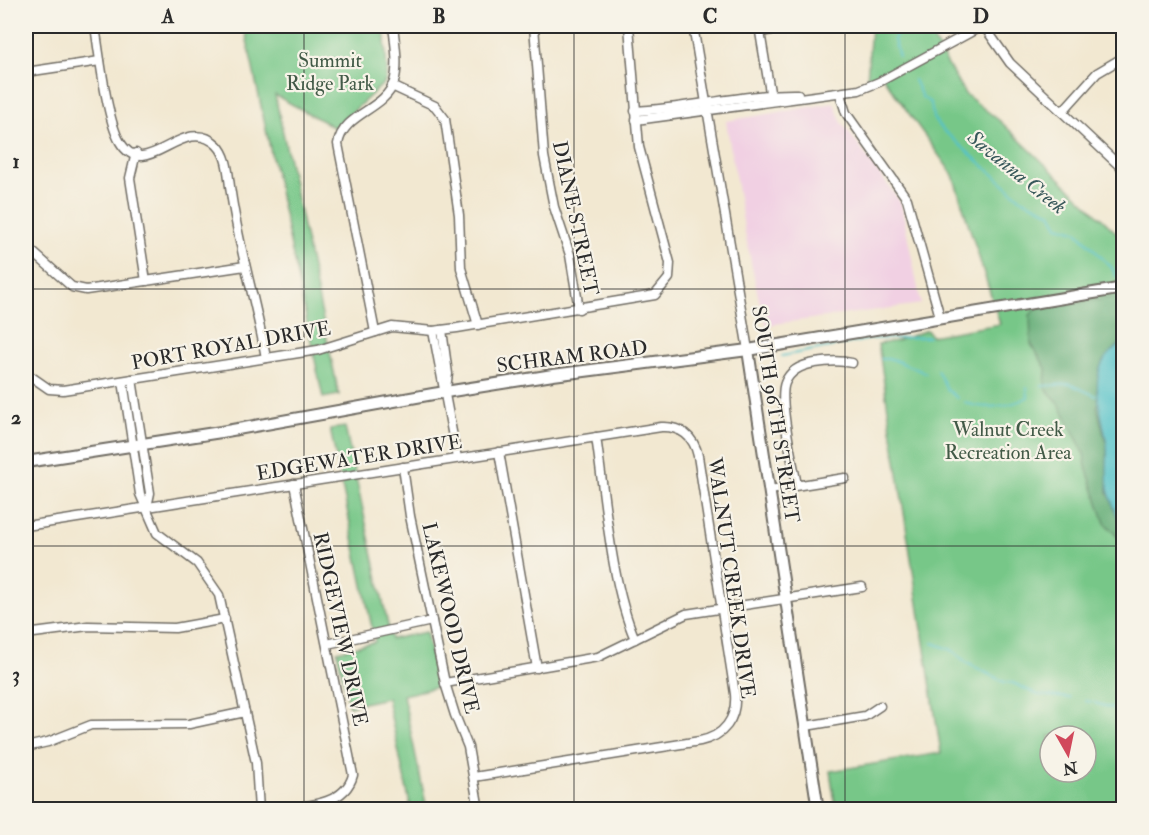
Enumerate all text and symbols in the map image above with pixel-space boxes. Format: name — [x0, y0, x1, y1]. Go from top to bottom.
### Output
text: A — [161, 4, 175, 29]
text: B — [432, 4, 446, 29]
text: C — [703, 4, 717, 29]
text: D — [973, 4, 989, 29]
park label: Summit Ridge Park — [286, 48, 375, 96]
water label: Savanna Creek — [961, 124, 1072, 221]
street label: DIANE STREET — [547, 139, 604, 298]
text: 1 — [12, 149, 20, 174]
street label: SOUTH 96TH STREET — [746, 304, 805, 524]
street label: PORT ROYAL DRIVE — [130, 316, 333, 375]
street label: SCHRAM ROAD — [495, 335, 649, 378]
text: 2 — [11, 405, 21, 430]
park label: Walnut Creek Recreation Area — [944, 417, 1072, 465]
street label: EDGEWATER DRIVE — [254, 429, 464, 486]
street label: WALNUT CREEK DRIVE — [702, 455, 761, 700]
street label: LAKEWOOD DRIVE — [416, 520, 485, 716]
street label: RIDGEVIEW DRIVE — [308, 530, 373, 728]
text: 3 — [12, 662, 20, 687]
north arrow — [1038, 724, 1098, 784]
text: N — [1061, 757, 1080, 779]

